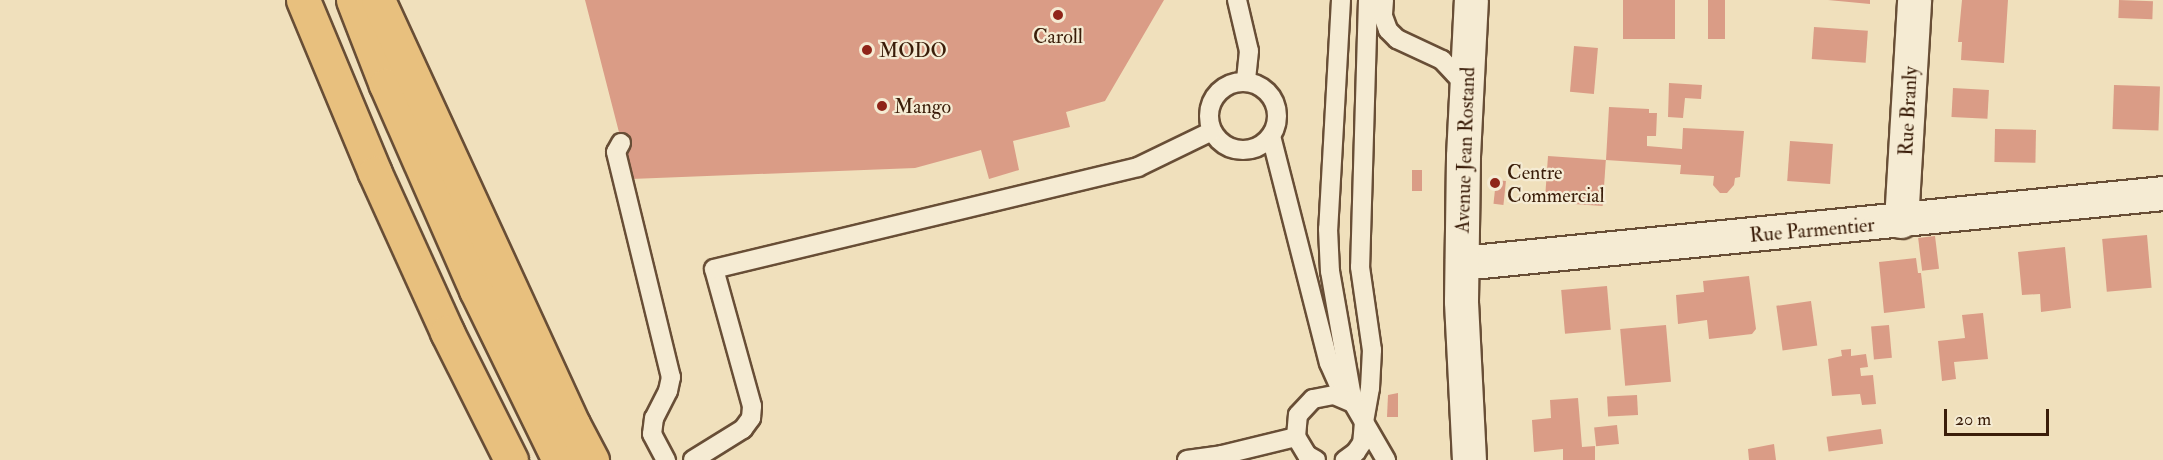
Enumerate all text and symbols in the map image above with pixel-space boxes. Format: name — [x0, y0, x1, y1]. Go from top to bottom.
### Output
marker: Caroll — [1051, 8, 1065, 22]
place label: Caroll — [1033, 24, 1083, 48]
place label: MODO — [879, 38, 947, 62]
marker: MODO — [860, 43, 874, 57]
street label: Avenue Jean Rostand — [1450, 66, 1480, 234]
street label: Rue Branly — [1894, 66, 1922, 156]
place label: Mango — [894, 94, 951, 118]
marker: Mango — [875, 99, 889, 113]
place label: Centre Commercial — [1507, 160, 1605, 207]
marker: Centre Commercial — [1488, 176, 1502, 190]
street label: Rue Parmentier — [1748, 213, 1876, 247]
scale bar — [1947, 397, 2052, 435]
text: 20 m — [1955, 408, 1991, 431]

